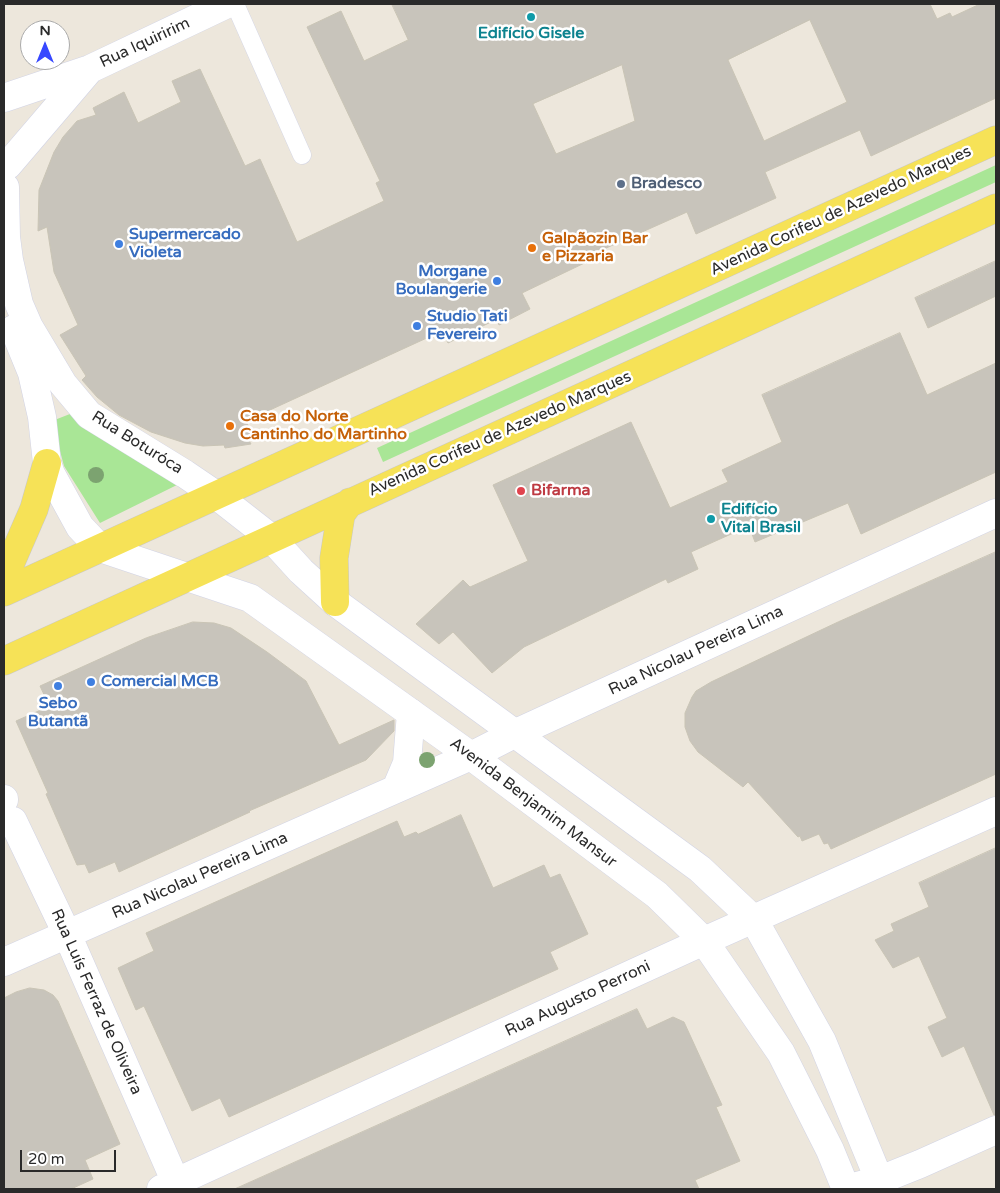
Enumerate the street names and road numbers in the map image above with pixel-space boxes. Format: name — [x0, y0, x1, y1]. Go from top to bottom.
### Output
street label: Rua Iquiririm — [97, 14, 193, 72]
street label: Avenida Corifeu de Azevedo Marques — [708, 142, 974, 280]
street label: Avenida Corifeu de Azevedo Marques — [366, 367, 634, 501]
street label: Rua Boturóca — [88, 407, 186, 479]
street label: Rua Nicolau Pereira Lima — [606, 602, 786, 700]
street label: Avenida Benjamim Mansur — [446, 734, 620, 872]
street label: Rua Nicolau Pereira Lima — [109, 828, 291, 924]
street label: Rua Luís Ferraz de Oliveira — [46, 906, 146, 1098]
street label: Rua Augusto Perroni — [502, 957, 654, 1041]

